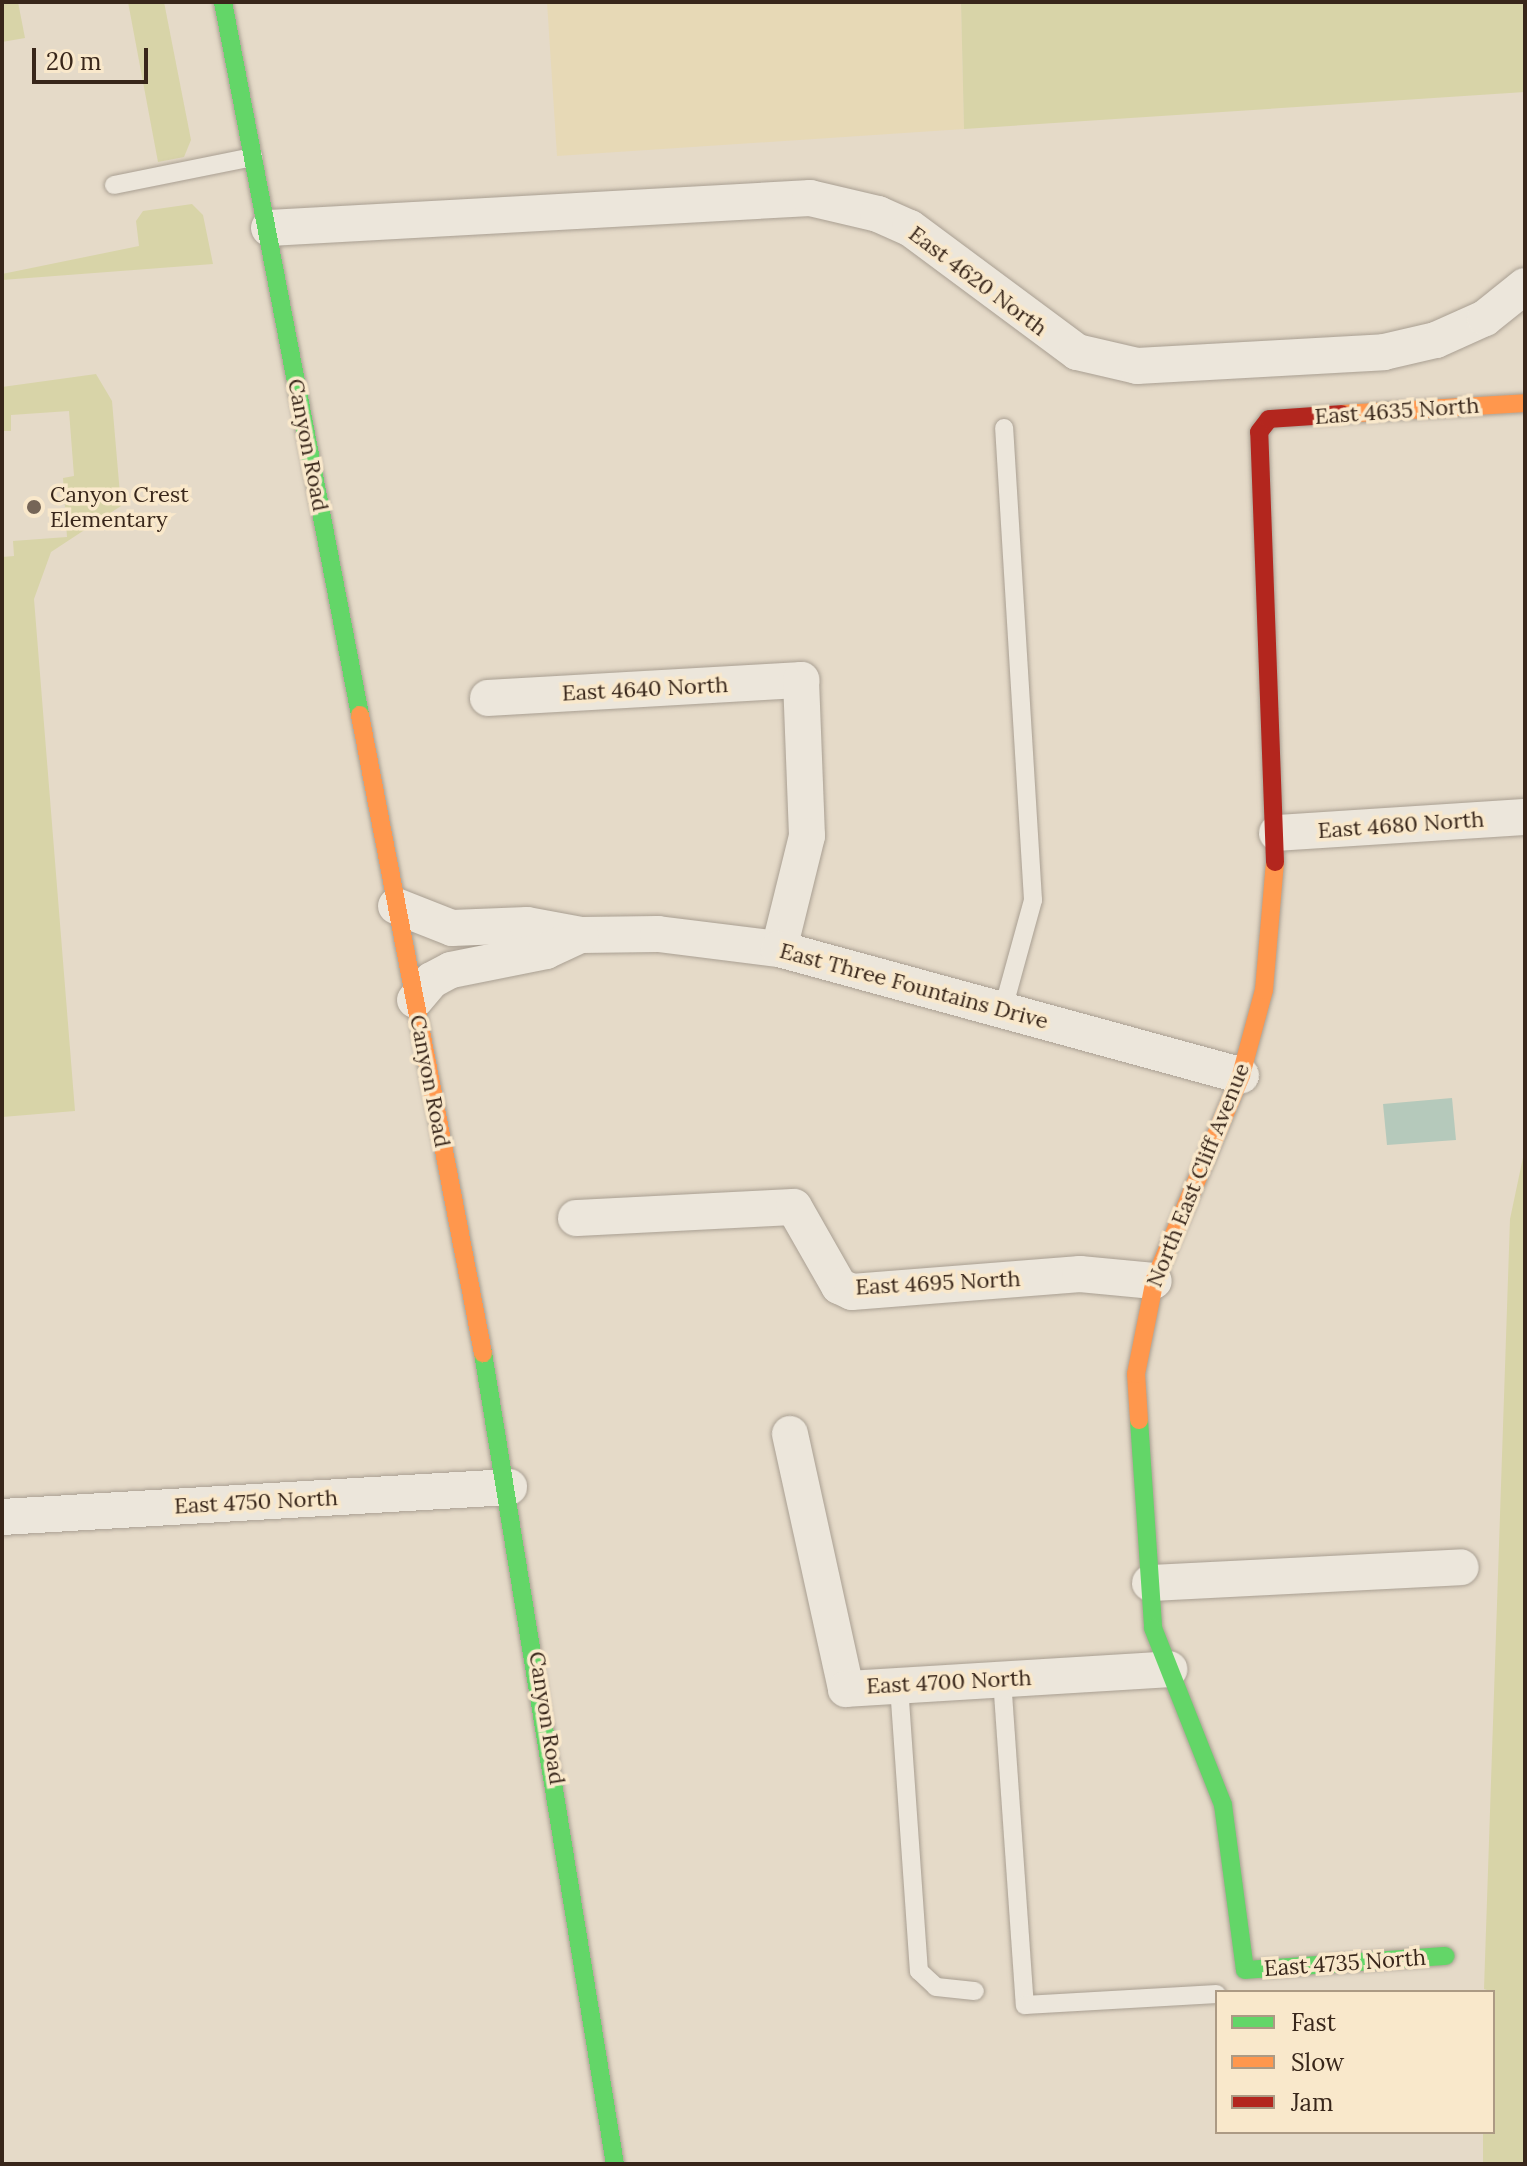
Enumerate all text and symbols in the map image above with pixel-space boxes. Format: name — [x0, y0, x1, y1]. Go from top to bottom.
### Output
scale bar — [36, 32, 152, 82]
text: 20 m — [46, 46, 102, 77]
street label: East 4620 North — [904, 220, 1052, 342]
street label: Canyon Road — [282, 377, 334, 513]
street label: East 4635 North — [1314, 392, 1480, 430]
place label: Canyon Crest Elementary — [50, 481, 189, 532]
marker: Canyon Crest Elementary — [25, 498, 43, 516]
street label: East 4640 North — [561, 671, 729, 707]
street label: East 4680 North — [1317, 806, 1485, 844]
street label: East Three Fountains Drive — [777, 937, 1051, 1035]
street label: Canyon Road — [404, 1013, 456, 1149]
street label: North East Cliff Avenue — [1141, 1059, 1255, 1291]
street label: East 4695 North — [855, 1265, 1021, 1301]
street label: East 4750 North — [174, 1485, 338, 1519]
street label: Canyon Road — [523, 1650, 571, 1786]
street label: East 4700 North — [866, 1664, 1032, 1700]
street label: East 4735 North — [1263, 1944, 1427, 1982]
legend — [1215, 1990, 1495, 2134]
text: Fast — [1291, 2007, 1336, 2038]
text: Slow — [1291, 2047, 1344, 2078]
text: Jam — [1291, 2087, 1333, 2118]

